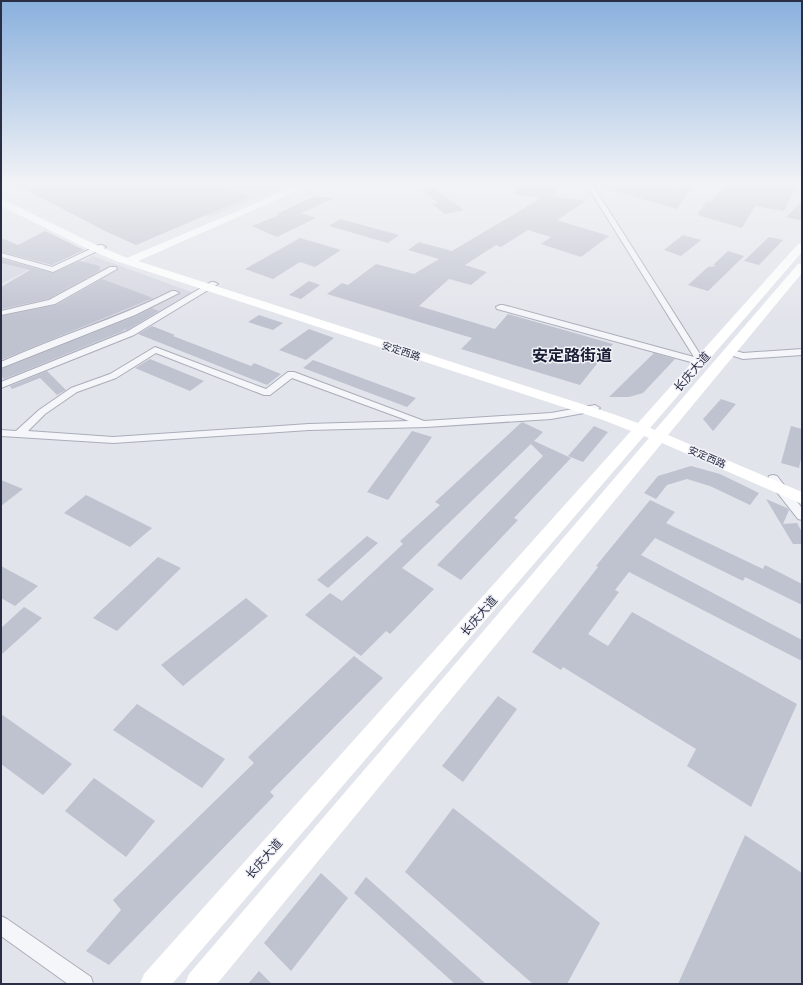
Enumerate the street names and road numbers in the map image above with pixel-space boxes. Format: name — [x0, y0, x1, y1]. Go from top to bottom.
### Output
street label: 安定西路 — [380, 339, 422, 363]
street label: 长庆大道 — [670, 349, 714, 395]
street label: 安定西路 — [686, 443, 728, 471]
street label: 长庆大道 — [457, 593, 501, 639]
street label: 长庆大道 — [242, 836, 286, 882]

